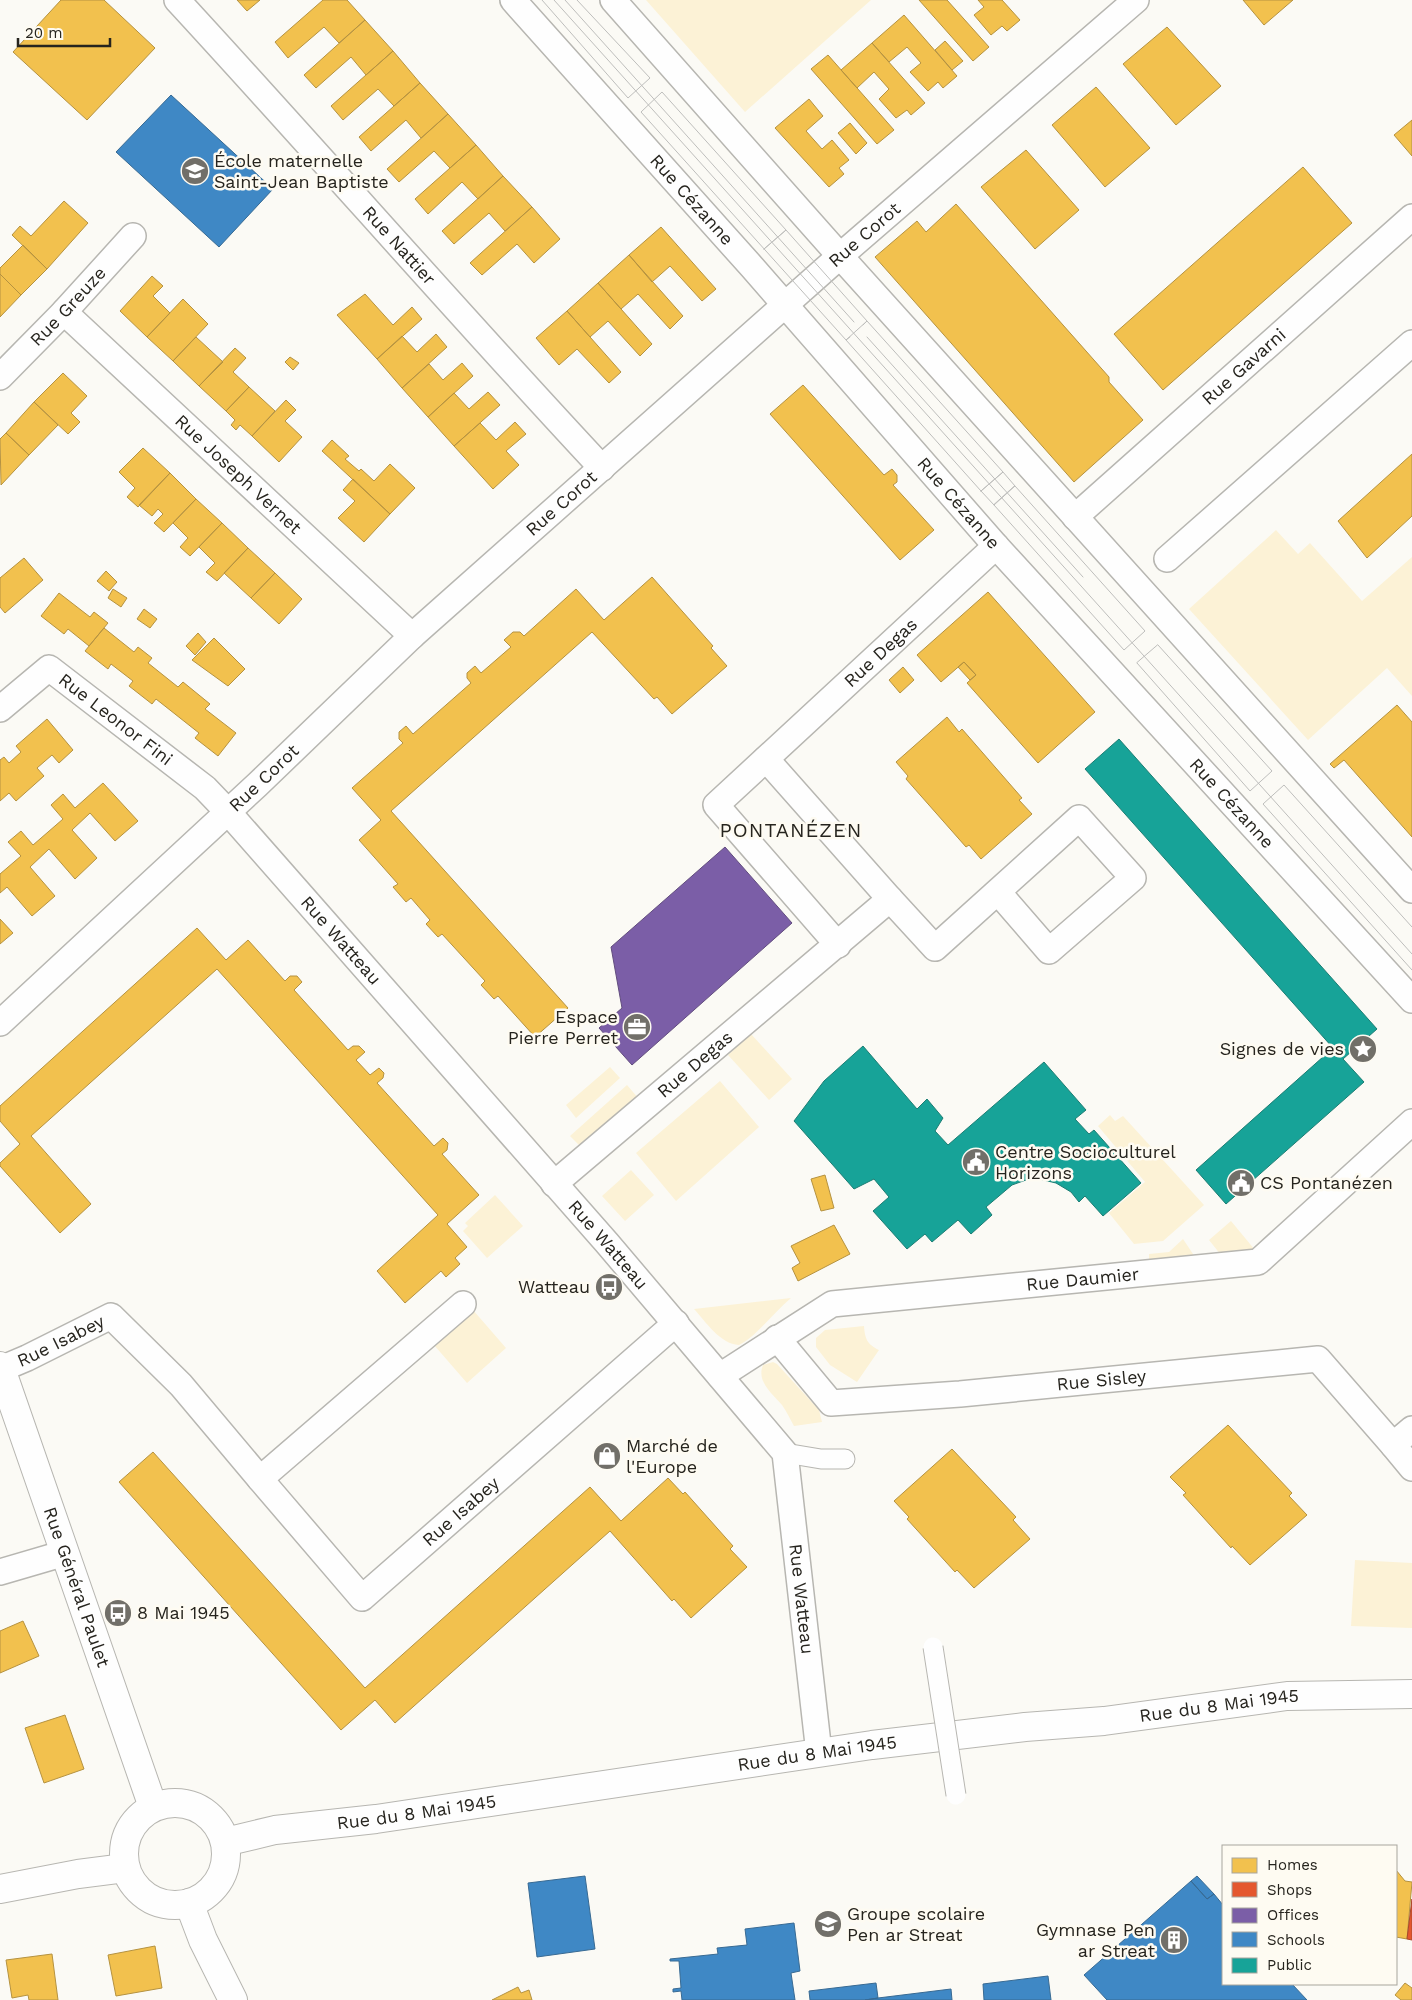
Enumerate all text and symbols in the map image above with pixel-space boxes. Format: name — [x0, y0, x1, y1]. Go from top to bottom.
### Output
scale bar — [18, 15, 110, 47]
text: 20 m — [25, 24, 63, 42]
place label: École maternelle Saint-Jean Baptiste — [214, 150, 389, 192]
street label: Rue Cézanne — [646, 150, 738, 249]
school or university icon: École maternelle Saint-Jean Baptiste — [180, 156, 210, 186]
street label: Rue Corot — [824, 197, 905, 271]
street label: Rue Nattier — [359, 201, 440, 289]
street label: Rue Greuze — [26, 262, 110, 350]
street label: Rue Gavarni — [1197, 324, 1290, 409]
street label: Rue Joseph Vernet — [171, 410, 306, 538]
street label: Rue Cézanne — [913, 453, 1005, 553]
street label: Rue Corot — [521, 466, 601, 540]
street label: Rue Degas — [839, 613, 921, 691]
street label: Rue Leonor Fini — [55, 669, 177, 769]
street label: Rue Corot — [224, 740, 303, 816]
street label: Rue Cézanne — [1186, 754, 1279, 852]
district label: PONTANÉZEN — [720, 818, 862, 842]
street label: Rue Watteau — [297, 891, 386, 989]
place label: Espace Pierre Perret — [508, 1006, 618, 1048]
office icon: Espace Pierre Perret — [622, 1012, 652, 1042]
street label: Rue Degas — [653, 1026, 737, 1102]
place icon: Signes de vies — [1348, 1034, 1378, 1064]
place label: Signes de vies — [1220, 1038, 1344, 1059]
place label: Centre Socioculturel Horizons — [995, 1141, 1176, 1183]
public building icon: Centre Socioculturel Horizons — [961, 1147, 991, 1177]
public building icon: CS Pontanézen — [1226, 1168, 1256, 1198]
place label: CS Pontanézen — [1260, 1172, 1393, 1193]
street label: Rue Watteau — [564, 1196, 653, 1293]
street label: Rue Daumier — [1025, 1263, 1140, 1295]
bus stop icon: Watteau — [594, 1272, 624, 1302]
place label: Watteau — [518, 1276, 590, 1297]
street label: Rue Isabey — [14, 1310, 108, 1371]
street label: Rue Sisley — [1056, 1365, 1148, 1394]
place label: Marché de l'Europe — [626, 1435, 718, 1477]
shop icon: Marché de l'Europe — [592, 1441, 622, 1471]
street label: Rue Isabey — [418, 1472, 504, 1550]
street label: Rue Général Paulet — [40, 1504, 115, 1670]
street label: Rue Watteau — [785, 1542, 819, 1655]
bus stop icon: 8 Mai 1945 — [103, 1598, 133, 1628]
place label: 8 Mai 1945 — [137, 1602, 230, 1623]
street label: Rue du 8 Mai 1945 — [1138, 1685, 1299, 1726]
street label: Rue du 8 Mai 1945 — [736, 1731, 898, 1775]
street label: Rue du 8 Mai 1945 — [336, 1790, 498, 1833]
legend — [1222, 1845, 1397, 1985]
text: Homes — [1267, 1856, 1318, 1874]
text: Shops — [1267, 1881, 1312, 1899]
place label: Groupe scolaire Pen ar Streat — [847, 1903, 985, 1945]
text: Offices — [1267, 1906, 1319, 1924]
school or university icon: Groupe scolaire Pen ar Streat — [813, 1909, 843, 1939]
place label: Gymnase Pen ar Streat — [1036, 1919, 1155, 1961]
building icon: Gymnase Pen ar Streat — [1159, 1925, 1189, 1955]
text: Schools — [1267, 1931, 1325, 1949]
text: Public — [1267, 1956, 1312, 1974]

